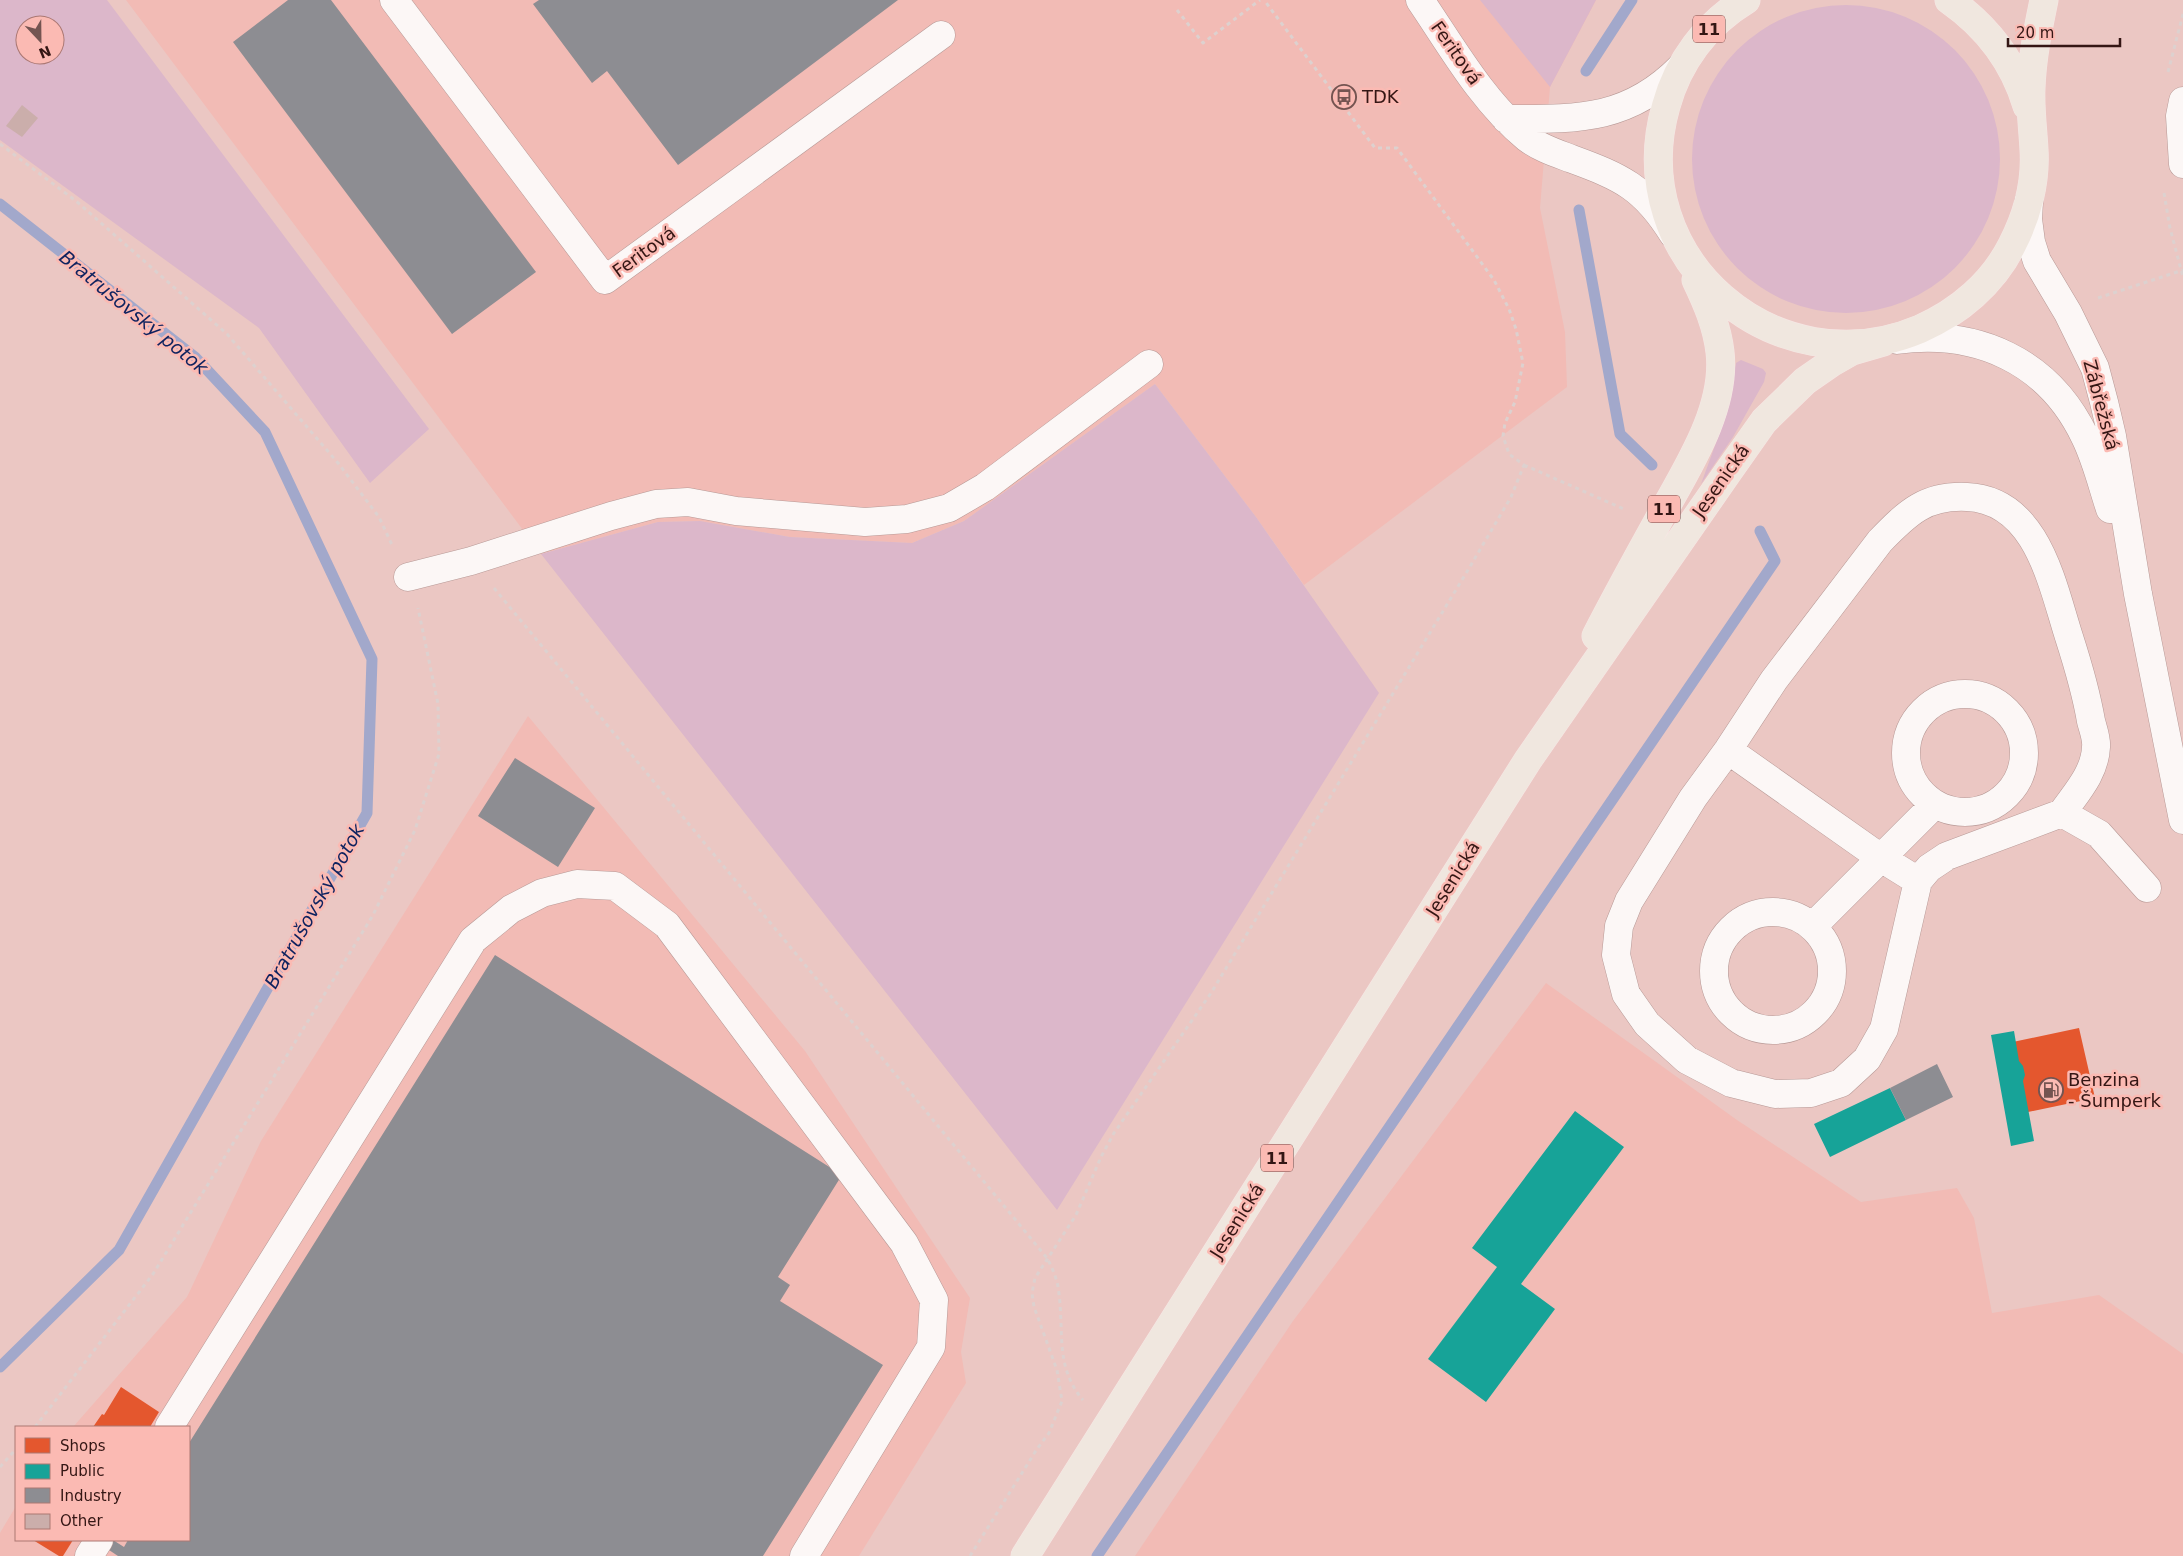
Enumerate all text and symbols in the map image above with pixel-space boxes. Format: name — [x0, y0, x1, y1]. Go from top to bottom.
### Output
north arrow — [15, 15, 65, 65]
road number: 11 — [1693, 15, 1725, 42]
scale bar — [2008, 15, 2120, 47]
street label: Feritová — [1427, 17, 1486, 88]
text: 20 m — [2016, 24, 2054, 42]
text: N — [36, 42, 53, 62]
bus stop icon: TDK — [1331, 84, 1357, 110]
place label: TDK — [1361, 86, 1400, 107]
street label: Feritová — [608, 222, 679, 281]
water label: Bratrušovský potok — [55, 245, 213, 379]
street label: Zábřežská — [2079, 357, 2124, 452]
street label: Jesenická — [1687, 440, 1753, 522]
road number: 11 — [1648, 496, 1680, 522]
water label: Bratrušovský potok — [260, 819, 369, 992]
street label: Jesenická — [1421, 837, 1484, 921]
place label: Benzina - Šumperk — [2068, 1069, 2161, 1111]
fuel station icon: Benzina - Šumperk — [2038, 1077, 2064, 1103]
road number: 11 — [1261, 1144, 1293, 1172]
street label: Jesenická — [1205, 1179, 1268, 1263]
legend — [15, 1426, 190, 1541]
text: Shops — [60, 1437, 106, 1455]
text: Public — [60, 1462, 104, 1480]
text: Industry — [60, 1487, 122, 1505]
text: Other — [60, 1512, 103, 1530]

